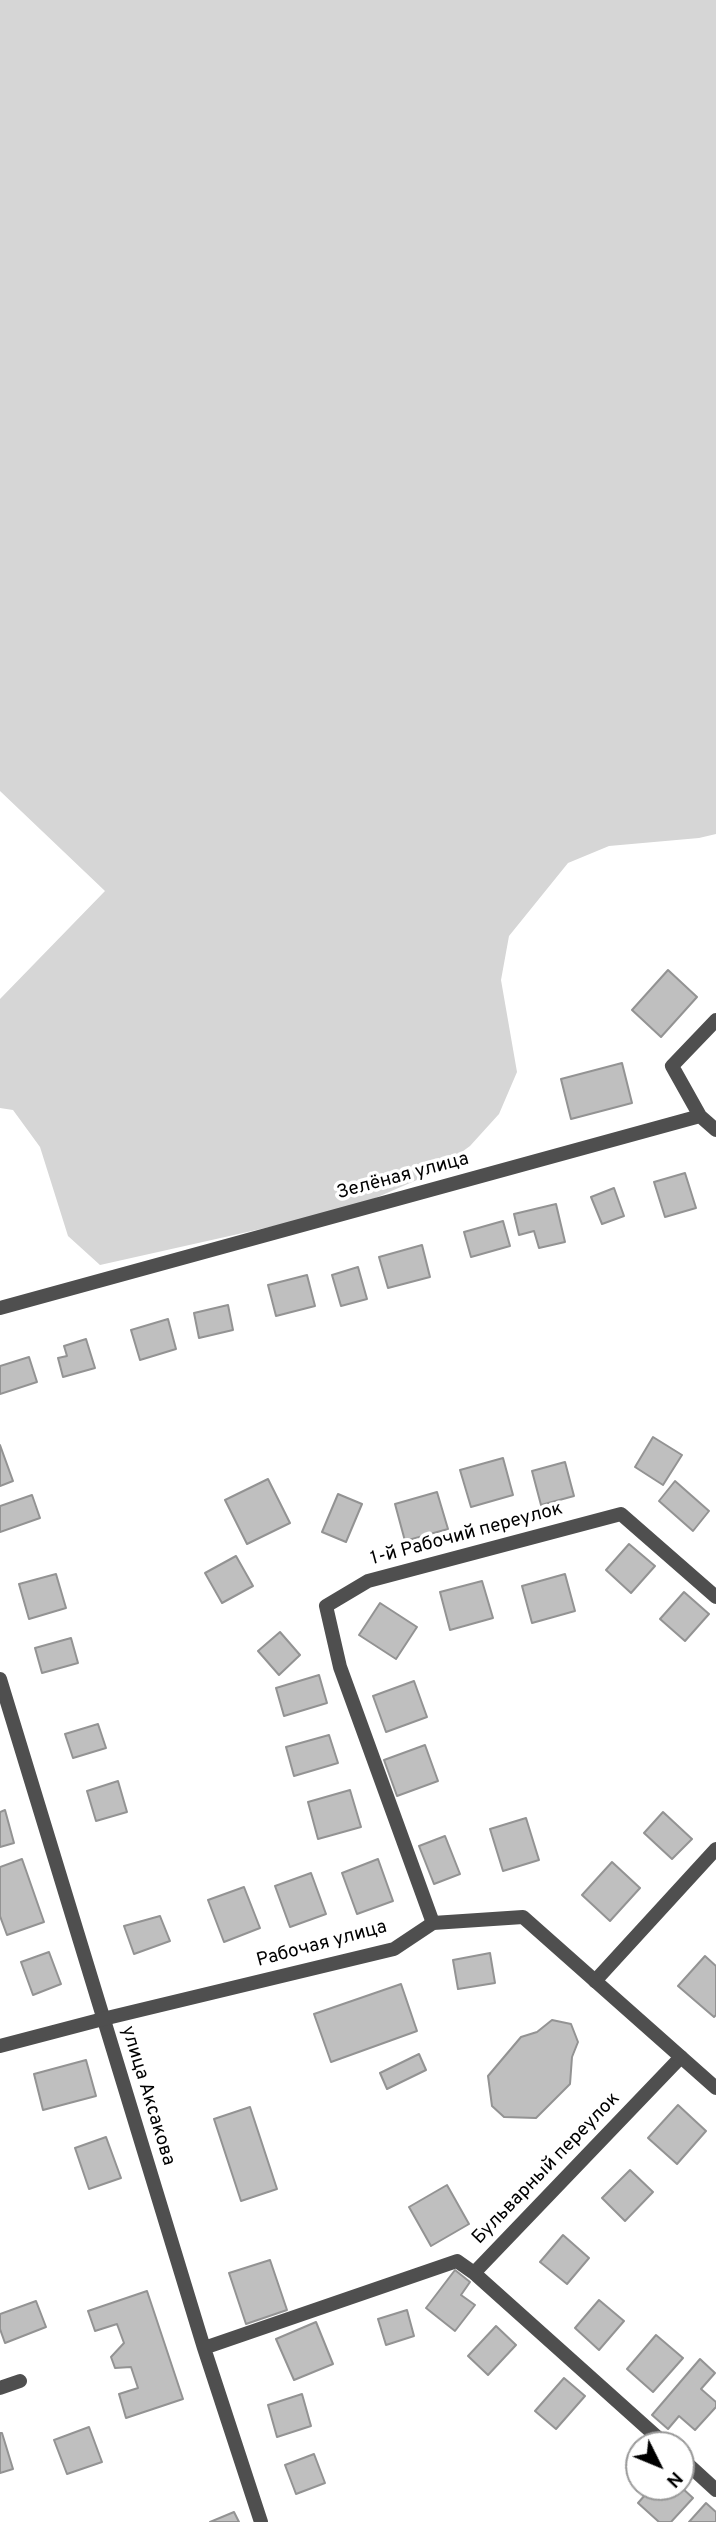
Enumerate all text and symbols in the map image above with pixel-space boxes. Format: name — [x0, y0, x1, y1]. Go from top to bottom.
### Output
street label: Зелёная улица — [334, 1148, 472, 1206]
street label: 1-й Рабочий переулок — [368, 1498, 566, 1572]
street label: Рабочая улица — [254, 1917, 390, 1973]
street label: улица Аксакова — [115, 2024, 179, 2168]
street label: Бульварный переулок — [468, 2088, 626, 2250]
north arrow — [625, 2431, 695, 2501]
text: N — [660, 2466, 687, 2492]

